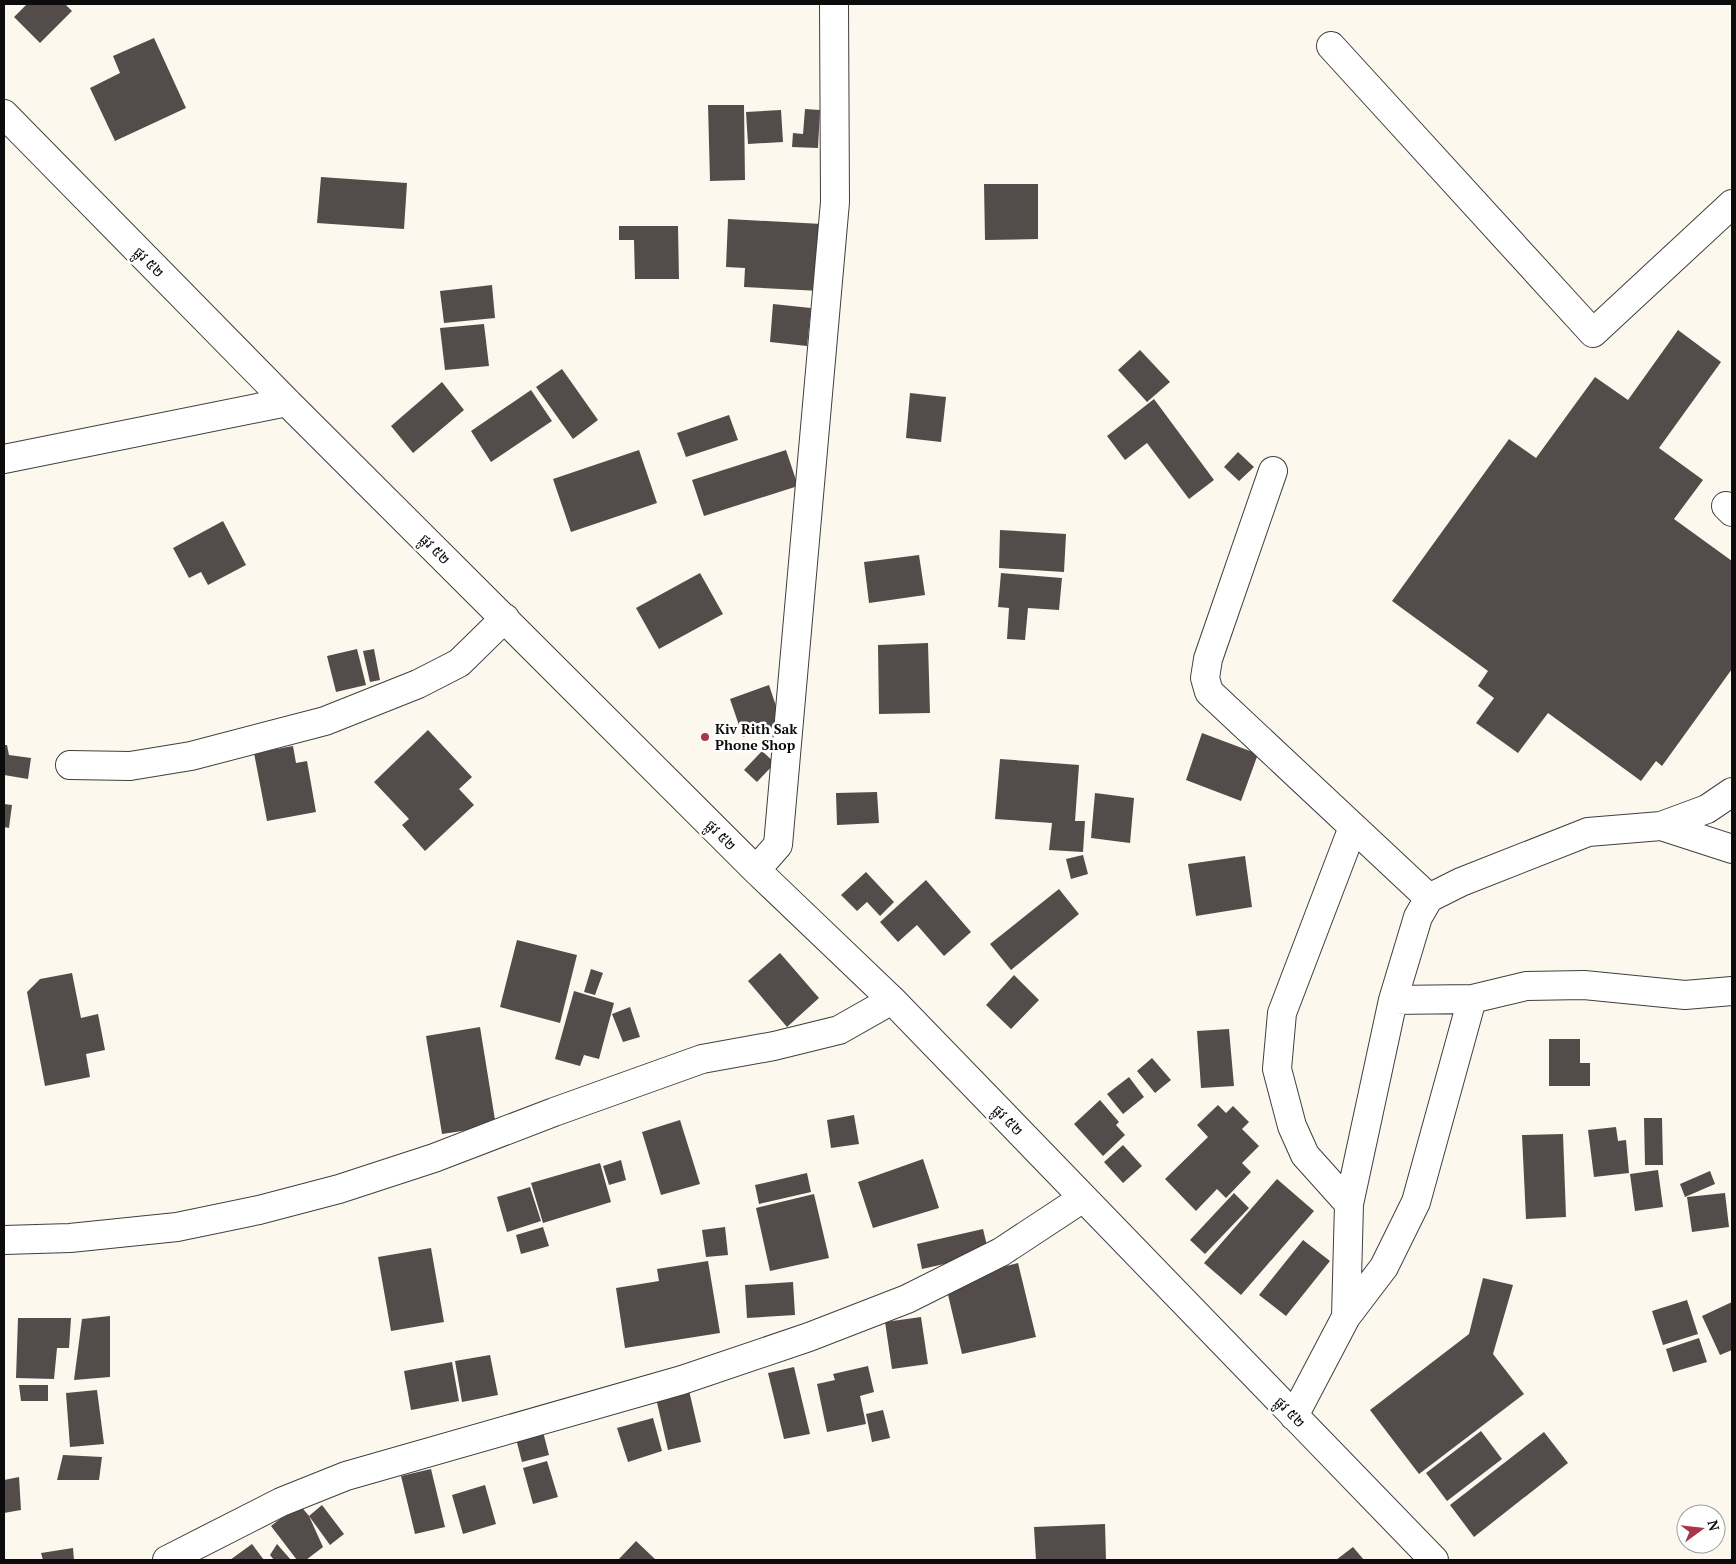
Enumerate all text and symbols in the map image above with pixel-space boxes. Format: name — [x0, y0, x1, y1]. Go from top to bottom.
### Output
street label: ផ្លូវ ៥២ — [128, 242, 169, 283]
street label: ផ្លូវ ៥២ — [414, 529, 455, 570]
place label: Kiv Rith Sak Phone Shop — [715, 719, 798, 754]
marker: Kiv Rith Sak Phone Shop — [699, 731, 711, 743]
street label: ផ្លូវ ៥២ — [700, 815, 741, 856]
street label: ផ្លូវ ៥២ — [987, 1100, 1028, 1141]
street label: ផ្លូវ ៥២ — [1269, 1392, 1310, 1433]
north arrow — [1676, 1504, 1726, 1554]
text: N — [1703, 1518, 1725, 1533]

